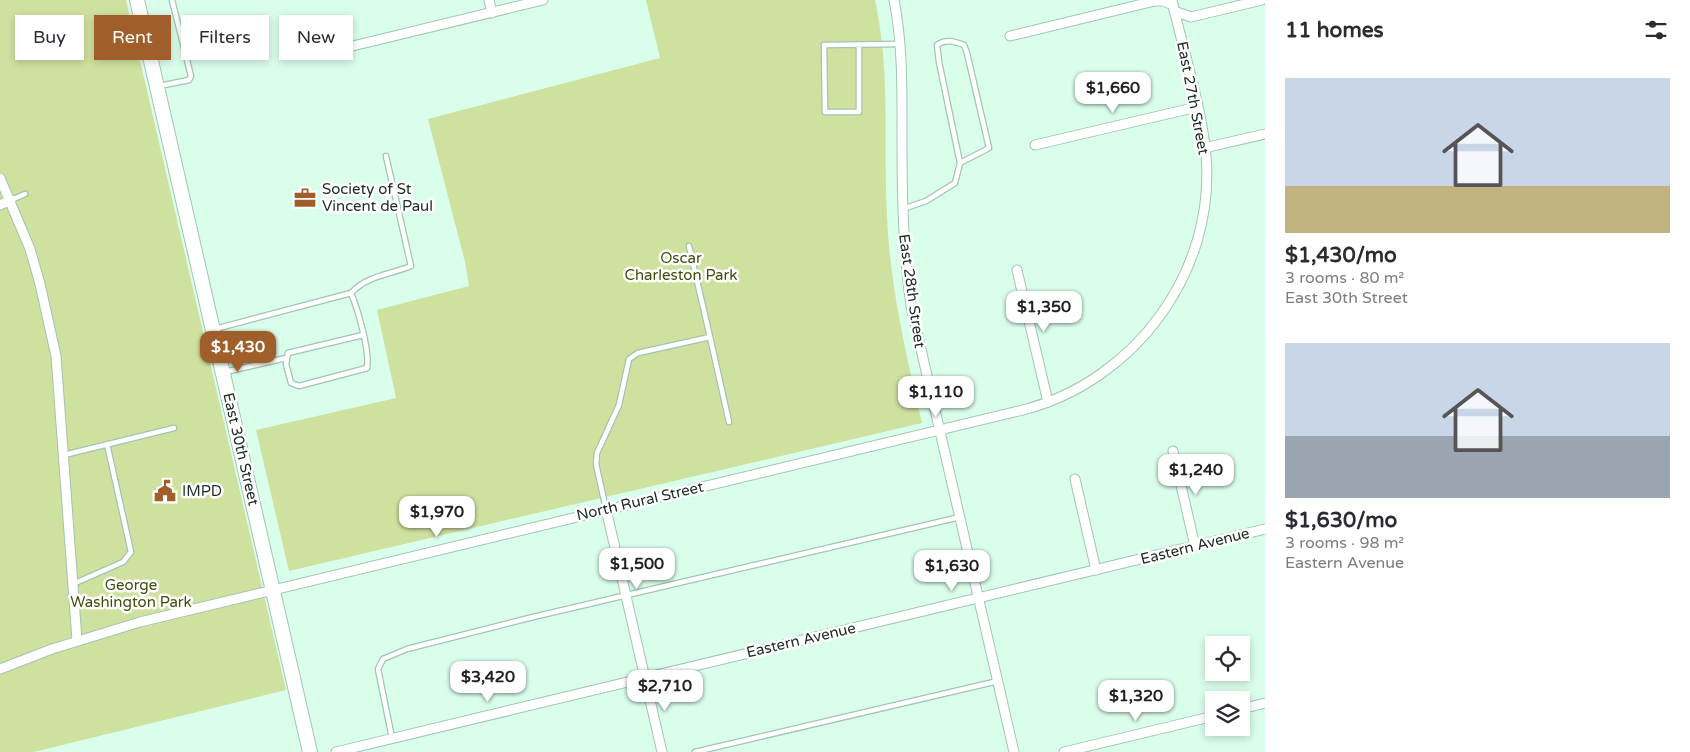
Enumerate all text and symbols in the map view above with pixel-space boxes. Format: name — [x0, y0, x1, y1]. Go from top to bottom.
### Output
chip: Buy — [15, 15, 84, 60]
chip: Rent — [94, 15, 171, 60]
chip: Filters — [181, 15, 269, 60]
chip: New — [279, 15, 353, 60]
icon: filters — [1642, 16, 1670, 44]
text: 11 homes — [1285, 18, 1384, 43]
street label: East 27th Street — [1173, 40, 1213, 156]
pin: $1,660 — [1072, 72, 1154, 114]
text: $1,660 — [1086, 78, 1140, 98]
icon: home — [1433, 110, 1523, 200]
place label: Society of St Vincent de Paul — [322, 180, 433, 215]
office icon: Society of St Vincent de Paul — [292, 185, 318, 211]
street label: East 28th Street — [895, 233, 929, 350]
text: $1,430/mo — [1285, 243, 1397, 268]
park label: Oscar Charleston Park — [625, 249, 737, 284]
text: 3 rooms · 80 m² — [1285, 268, 1404, 288]
text: East 30th Street — [1285, 288, 1408, 308]
pin: $1,350 — [1003, 290, 1085, 333]
text: $1,350 — [1017, 297, 1071, 317]
pin: $1,430 — [197, 330, 279, 373]
text: $1,430 — [211, 337, 265, 357]
icon: home — [1433, 375, 1523, 465]
pin: $1,110 — [895, 376, 977, 418]
text: $1,110 — [909, 382, 963, 402]
street label: East 30th Street — [219, 391, 263, 507]
pin: $1,240 — [1155, 454, 1237, 496]
text: $1,240 — [1169, 460, 1223, 480]
public building icon: IMPD — [152, 478, 178, 504]
street label: North Rural Street — [575, 478, 706, 524]
place label: IMPD — [182, 482, 222, 500]
pin: $1,970 — [396, 496, 478, 538]
text: $1,970 — [410, 502, 464, 522]
text: $1,630/mo — [1285, 508, 1397, 533]
street label: Eastern Avenue — [1139, 524, 1251, 568]
text: 3 rooms · 98 m² — [1285, 533, 1404, 553]
pin: $1,500 — [596, 548, 678, 590]
pin: $1,630 — [911, 550, 993, 592]
text: Eastern Avenue — [1285, 553, 1404, 573]
text: $1,500 — [610, 554, 664, 574]
text: $1,630 — [925, 556, 979, 576]
park label: George Washington Park — [70, 576, 192, 611]
street label: Eastern Avenue — [745, 619, 857, 661]
map controls — [1205, 636, 1250, 736]
button: locate — [1205, 636, 1250, 681]
pin: $3,420 — [447, 660, 529, 703]
text: $3,420 — [461, 667, 515, 687]
pin: $2,710 — [624, 670, 706, 712]
text: $2,710 — [638, 676, 692, 696]
pin: $1,320 — [1095, 680, 1177, 722]
text: $1,320 — [1109, 686, 1163, 706]
button: layers — [1205, 691, 1250, 736]

